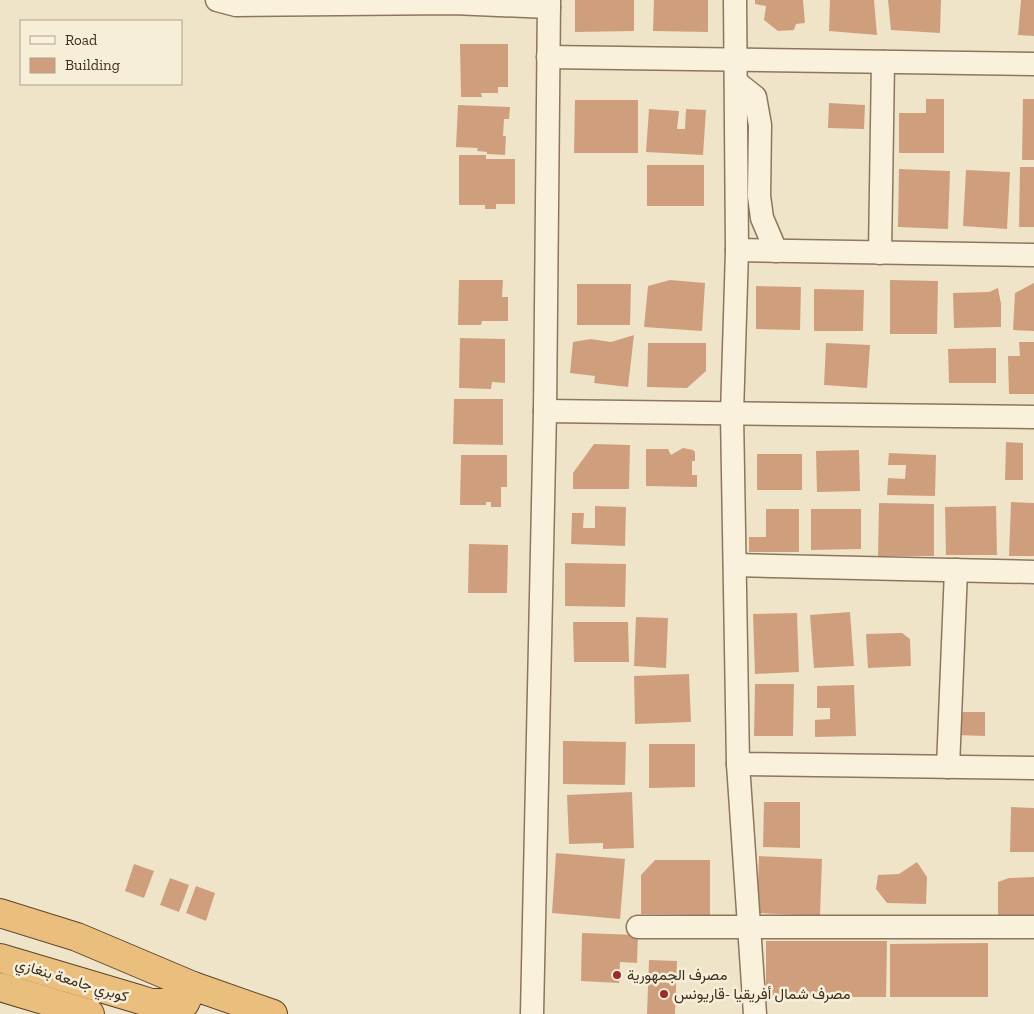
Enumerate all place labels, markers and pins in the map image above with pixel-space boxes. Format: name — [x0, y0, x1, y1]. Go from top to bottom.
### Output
place label: مصرف الجمهورية — [627, 966, 727, 984]
marker: مصرف الجمهورية — [611, 969, 623, 981]
place label: مصرف شمال أفريقيا -قاريونس — [674, 985, 851, 1004]
marker: مصرف شمال أفريقيا -قاريونس — [658, 988, 670, 1000]

